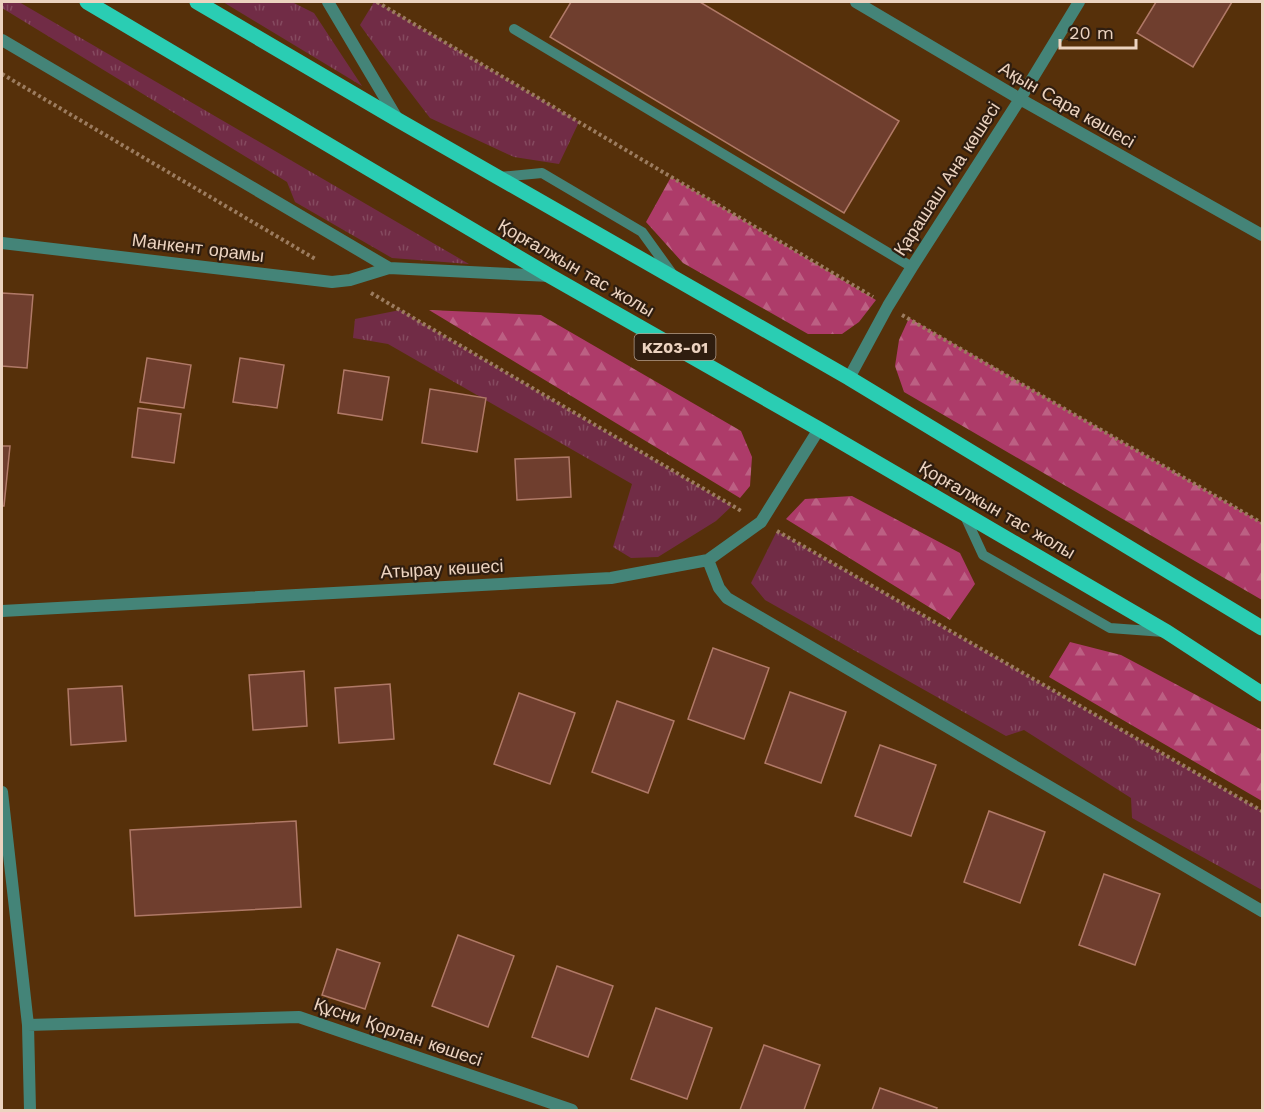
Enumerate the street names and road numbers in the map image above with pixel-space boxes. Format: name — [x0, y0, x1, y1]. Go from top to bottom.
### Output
street label: Ақын Сара көшесі — [995, 57, 1139, 152]
street label: Қарашаш Ана көшесі — [889, 98, 1004, 260]
street label: Қорғалжын тас жолы — [494, 214, 658, 321]
street label: Манкент орамы — [131, 229, 265, 266]
road number: KZ03-01 — [634, 334, 716, 360]
street label: Қорғалжын тас жолы — [915, 456, 1079, 563]
street label: Атырау көшесі — [380, 555, 504, 582]
street label: Құсни Қорлан көшесі — [311, 993, 485, 1070]

